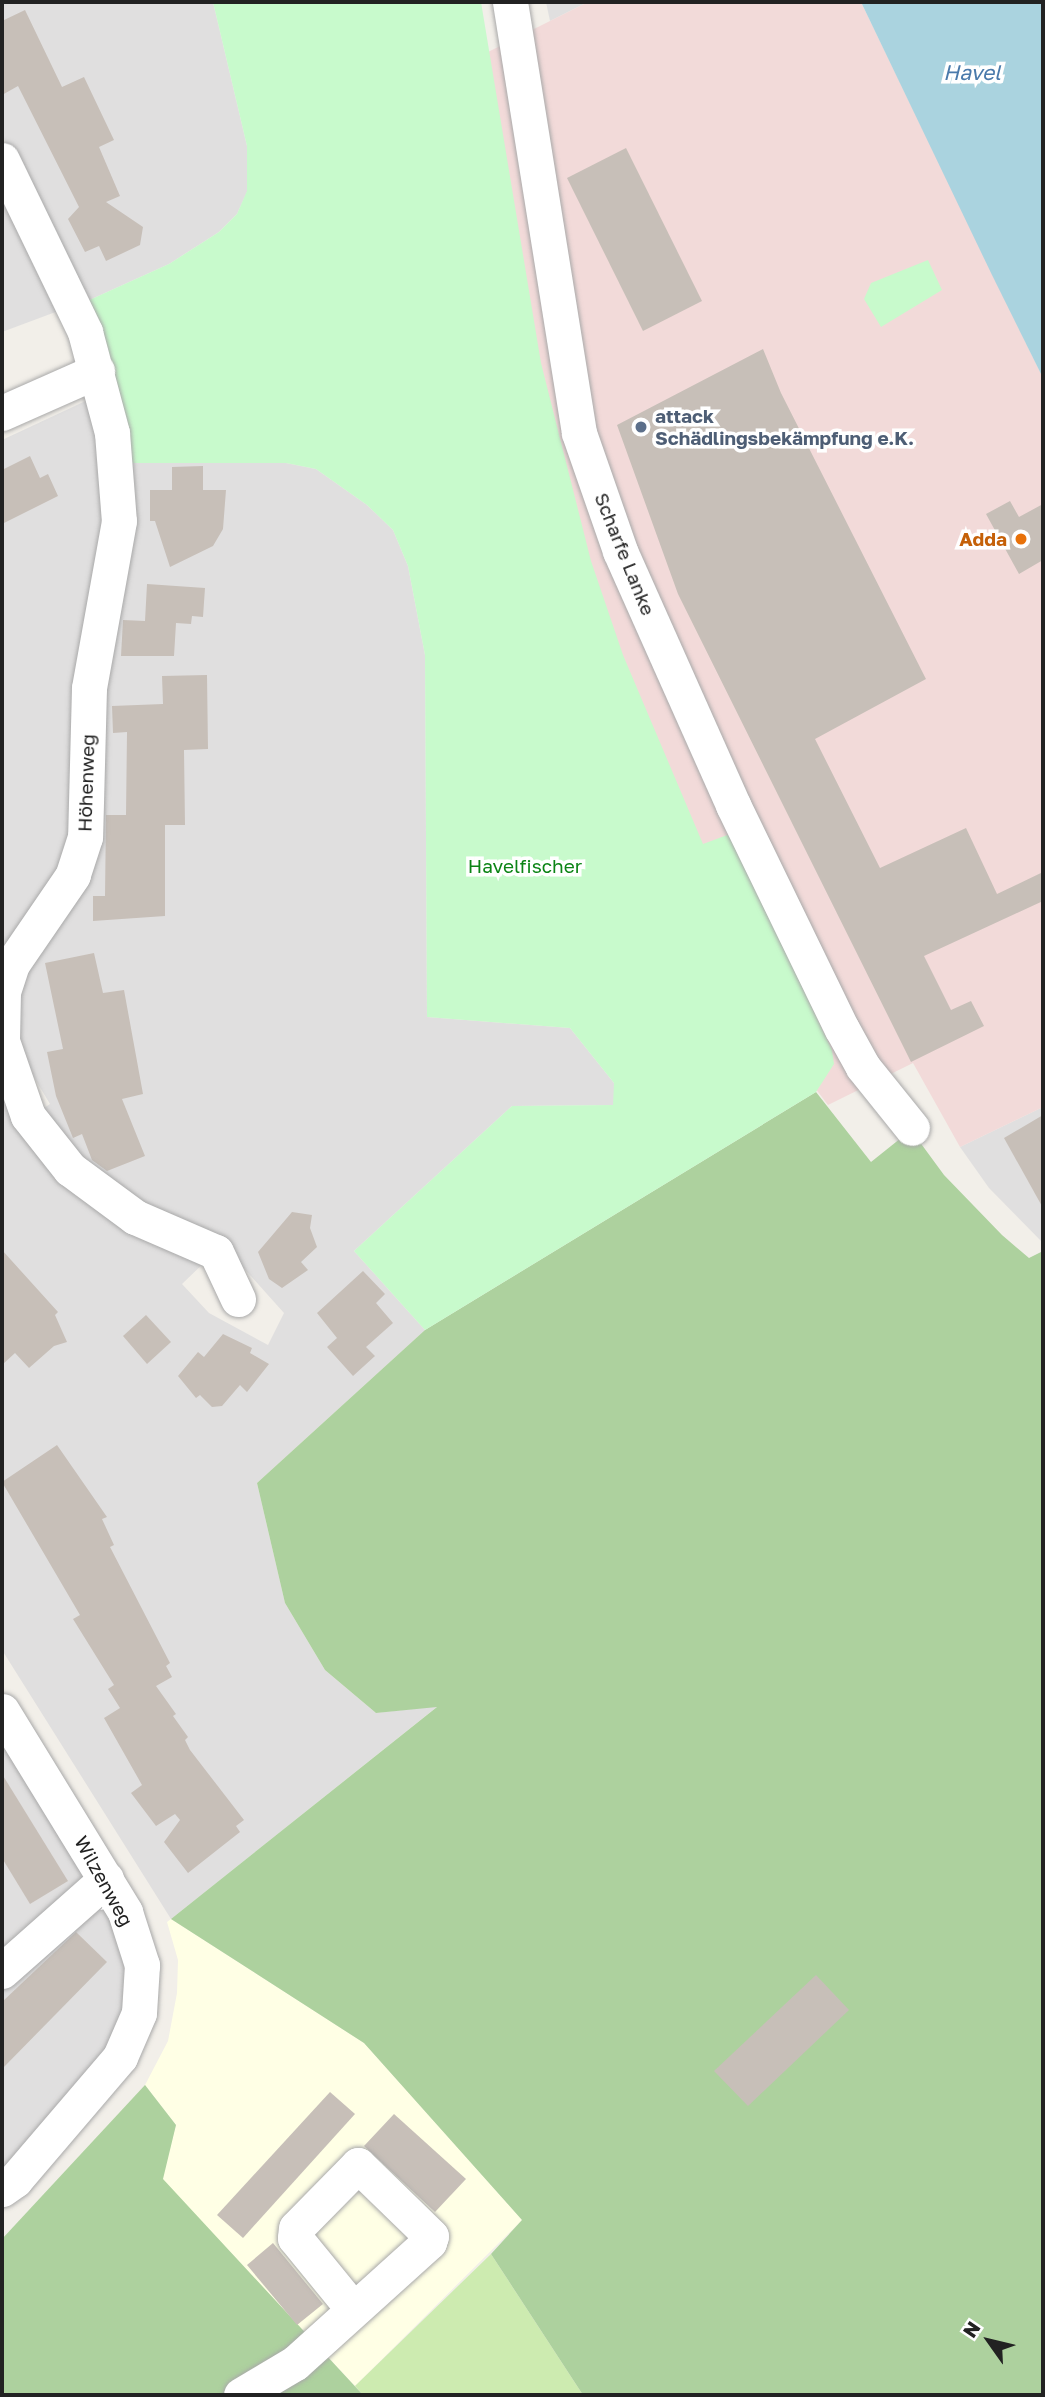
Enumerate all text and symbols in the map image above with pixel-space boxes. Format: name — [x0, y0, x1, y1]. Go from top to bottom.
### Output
water label: Havel — [943, 59, 1001, 85]
place label: attack Schädlingsbekämpfung e.K. — [655, 405, 914, 449]
marker: attack Schädlingsbekämpfung e.K. — [633, 419, 649, 435]
street label: Scharfe Lanke — [590, 489, 660, 619]
place label: Adda — [959, 528, 1007, 550]
marker: Adda — [1013, 531, 1029, 547]
street label: Höhenweg — [73, 734, 99, 832]
park label: Havelfischer — [468, 855, 582, 877]
street label: Wilzenweg — [70, 1832, 138, 1930]
north arrow — [954, 2306, 1024, 2376]
text: N — [958, 2317, 985, 2341]

